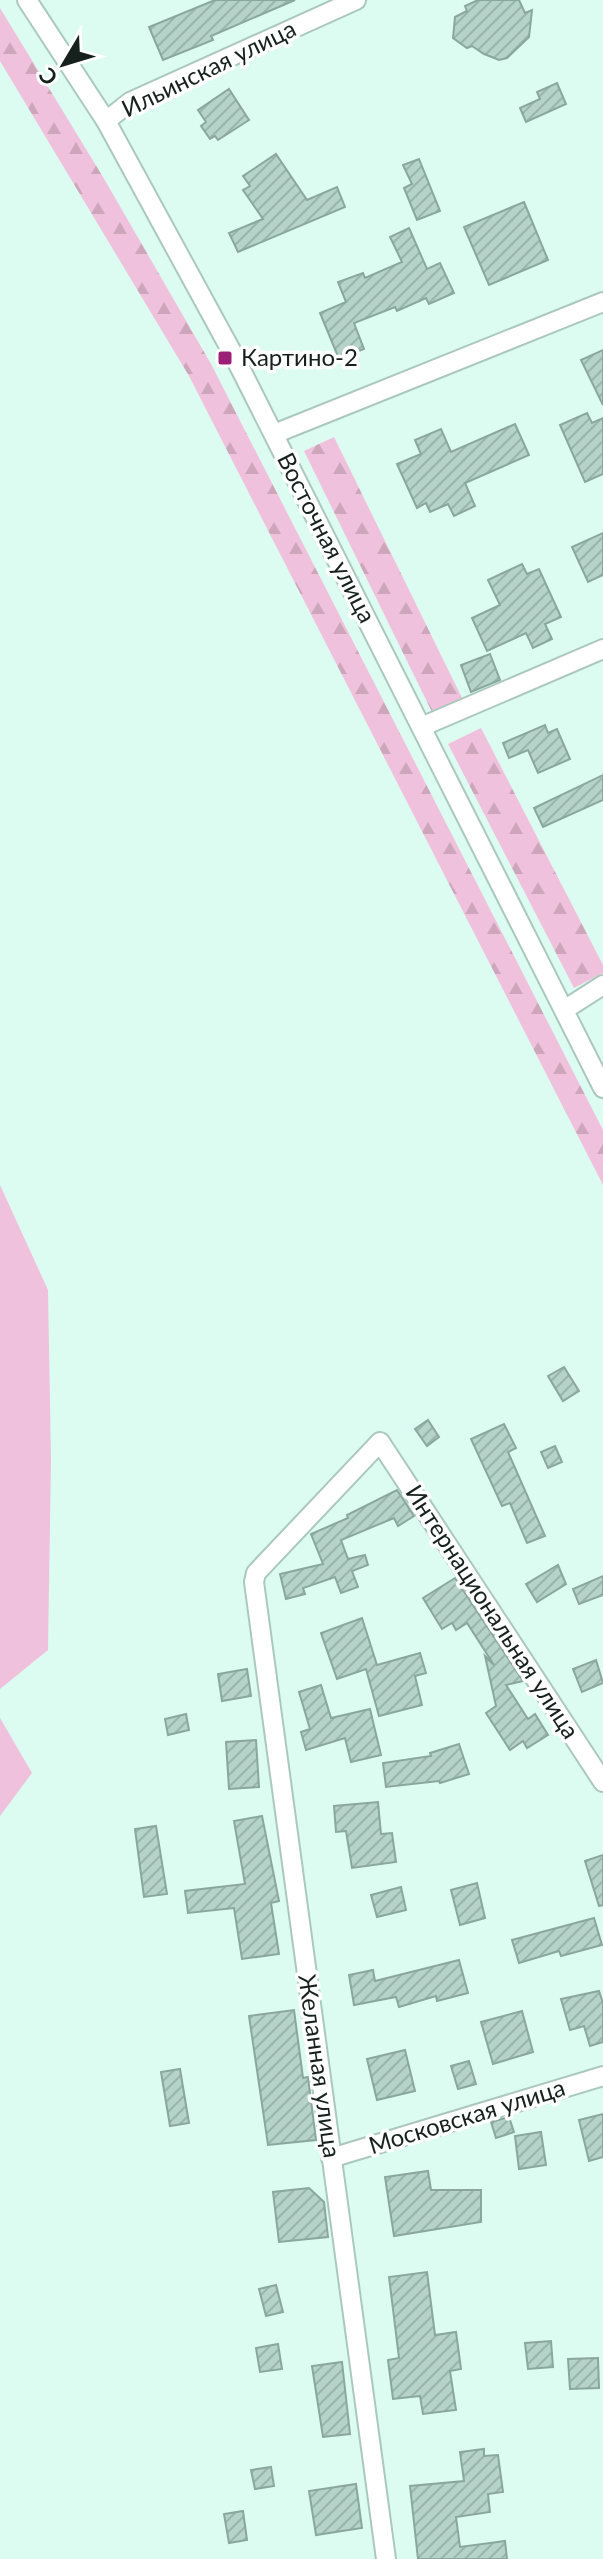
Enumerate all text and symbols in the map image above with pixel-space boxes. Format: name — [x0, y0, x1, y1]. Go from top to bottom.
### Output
street label: Ильинская улица — [116, 13, 300, 122]
north arrow — [24, 24, 104, 104]
text: С — [32, 62, 63, 91]
place label: Картино-2 — [241, 342, 358, 371]
marker: Картино-2 — [216, 349, 234, 367]
street label: Восточная улица — [272, 447, 383, 627]
street label: Интернациональная улица — [400, 1479, 586, 1744]
street label: Желанная улица — [293, 1972, 348, 2159]
street label: Московская улица — [365, 2072, 568, 2159]

